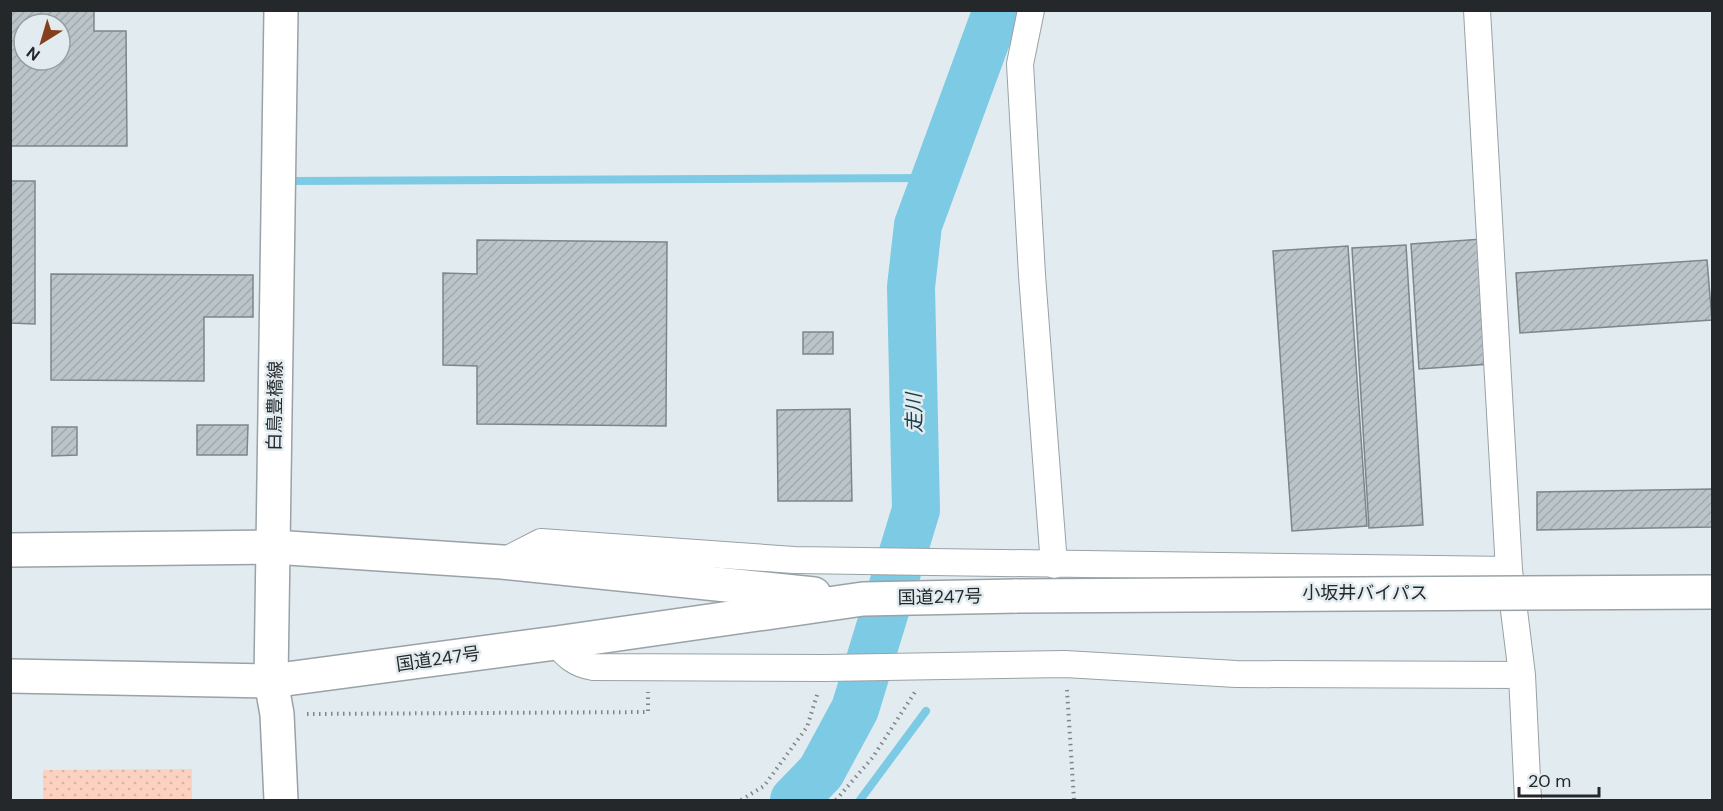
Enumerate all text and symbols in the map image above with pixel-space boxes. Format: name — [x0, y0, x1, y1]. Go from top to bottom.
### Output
north arrow — [12, 12, 72, 72]
text: N — [22, 42, 44, 65]
street label: 白鳥豊橋線 — [262, 361, 288, 451]
water label: 走川 — [901, 391, 927, 433]
street label: 小坂井バイパス — [1302, 581, 1428, 605]
street label: 国道247号 — [897, 584, 983, 610]
street label: 国道247号 — [394, 641, 482, 677]
scale bar — [1519, 760, 1598, 798]
text: 20 m — [1528, 769, 1571, 793]

